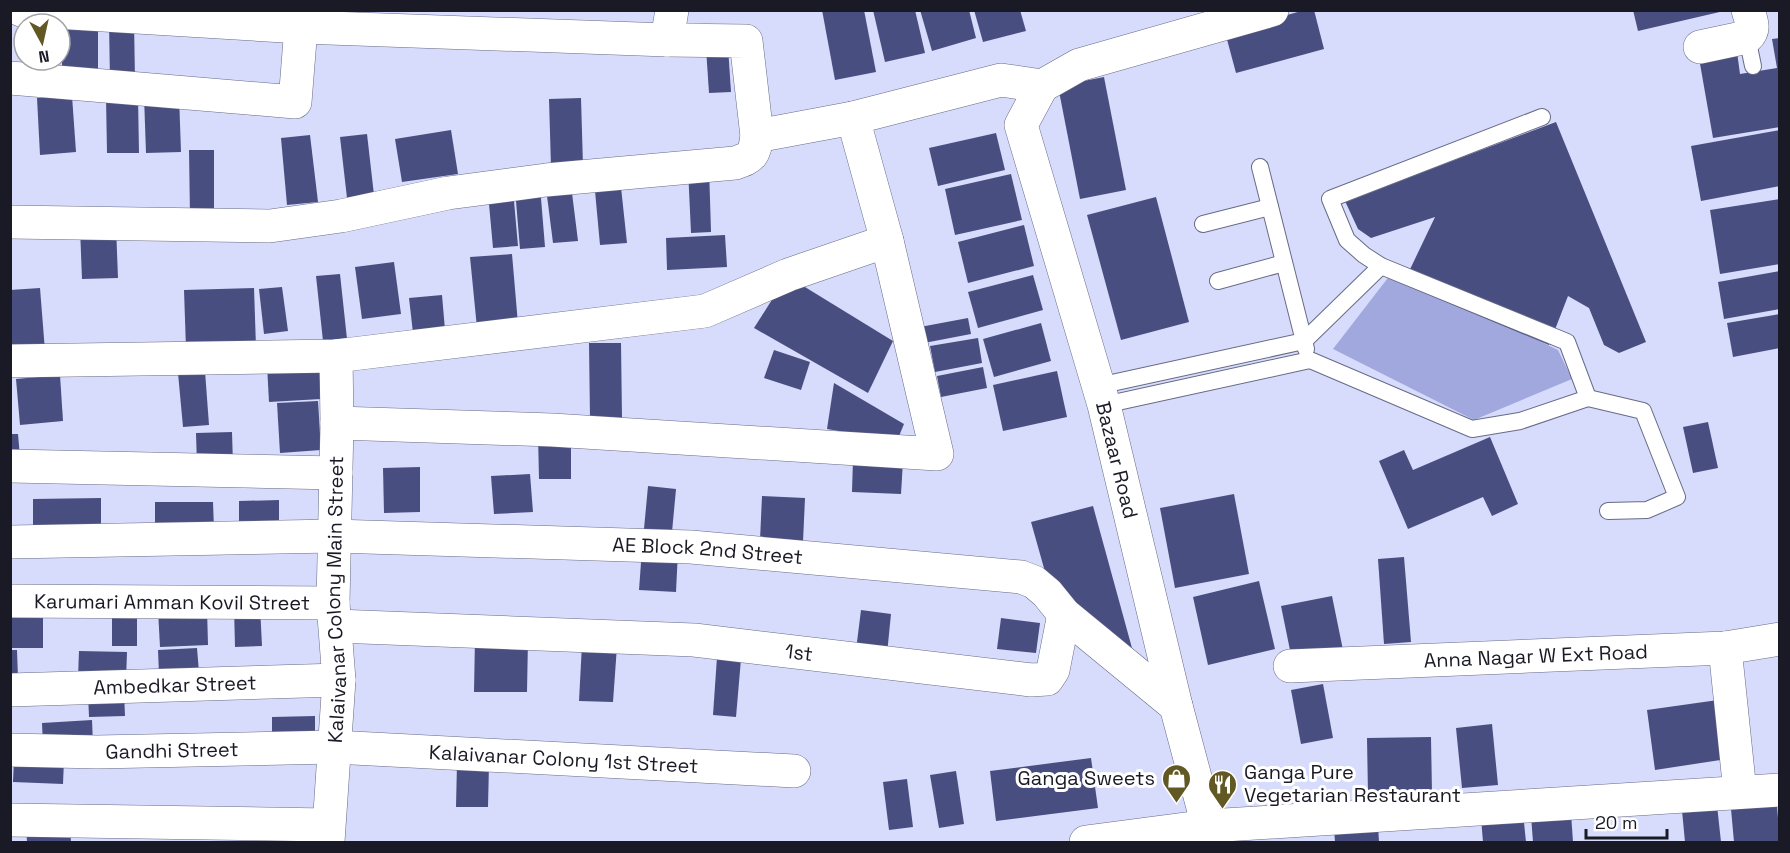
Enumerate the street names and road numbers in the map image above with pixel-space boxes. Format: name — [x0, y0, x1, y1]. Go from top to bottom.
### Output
street label: Bazaar Road — [1090, 399, 1144, 521]
street label: Kalaivanar Colony Main Street — [320, 455, 352, 744]
street label: AE Block 2nd Street — [612, 532, 804, 570]
street label: Karumari Amman Kovil Street — [34, 588, 310, 616]
street label: 1st — [784, 638, 814, 667]
street label: Anna Nagar W Ext Road — [1423, 638, 1648, 673]
street label: Ambedkar Street — [93, 670, 257, 700]
street label: Gandhi Street — [105, 736, 239, 765]
street label: Kalaivanar Colony 1st Street — [428, 739, 699, 779]

